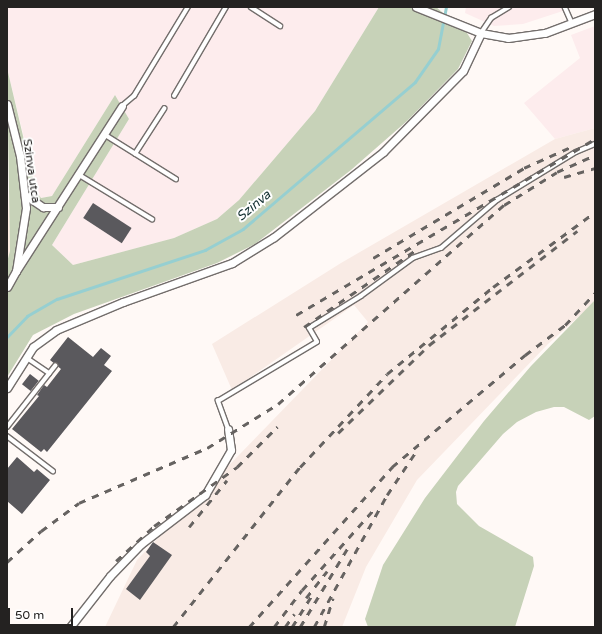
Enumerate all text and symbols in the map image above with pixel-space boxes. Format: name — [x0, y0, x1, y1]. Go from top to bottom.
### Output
street label: Szinva utca — [19, 138, 43, 204]
water label: Szinva — [234, 187, 274, 225]
scale bar — [10, 600, 75, 626]
text: 50 m — [15, 608, 44, 622]

